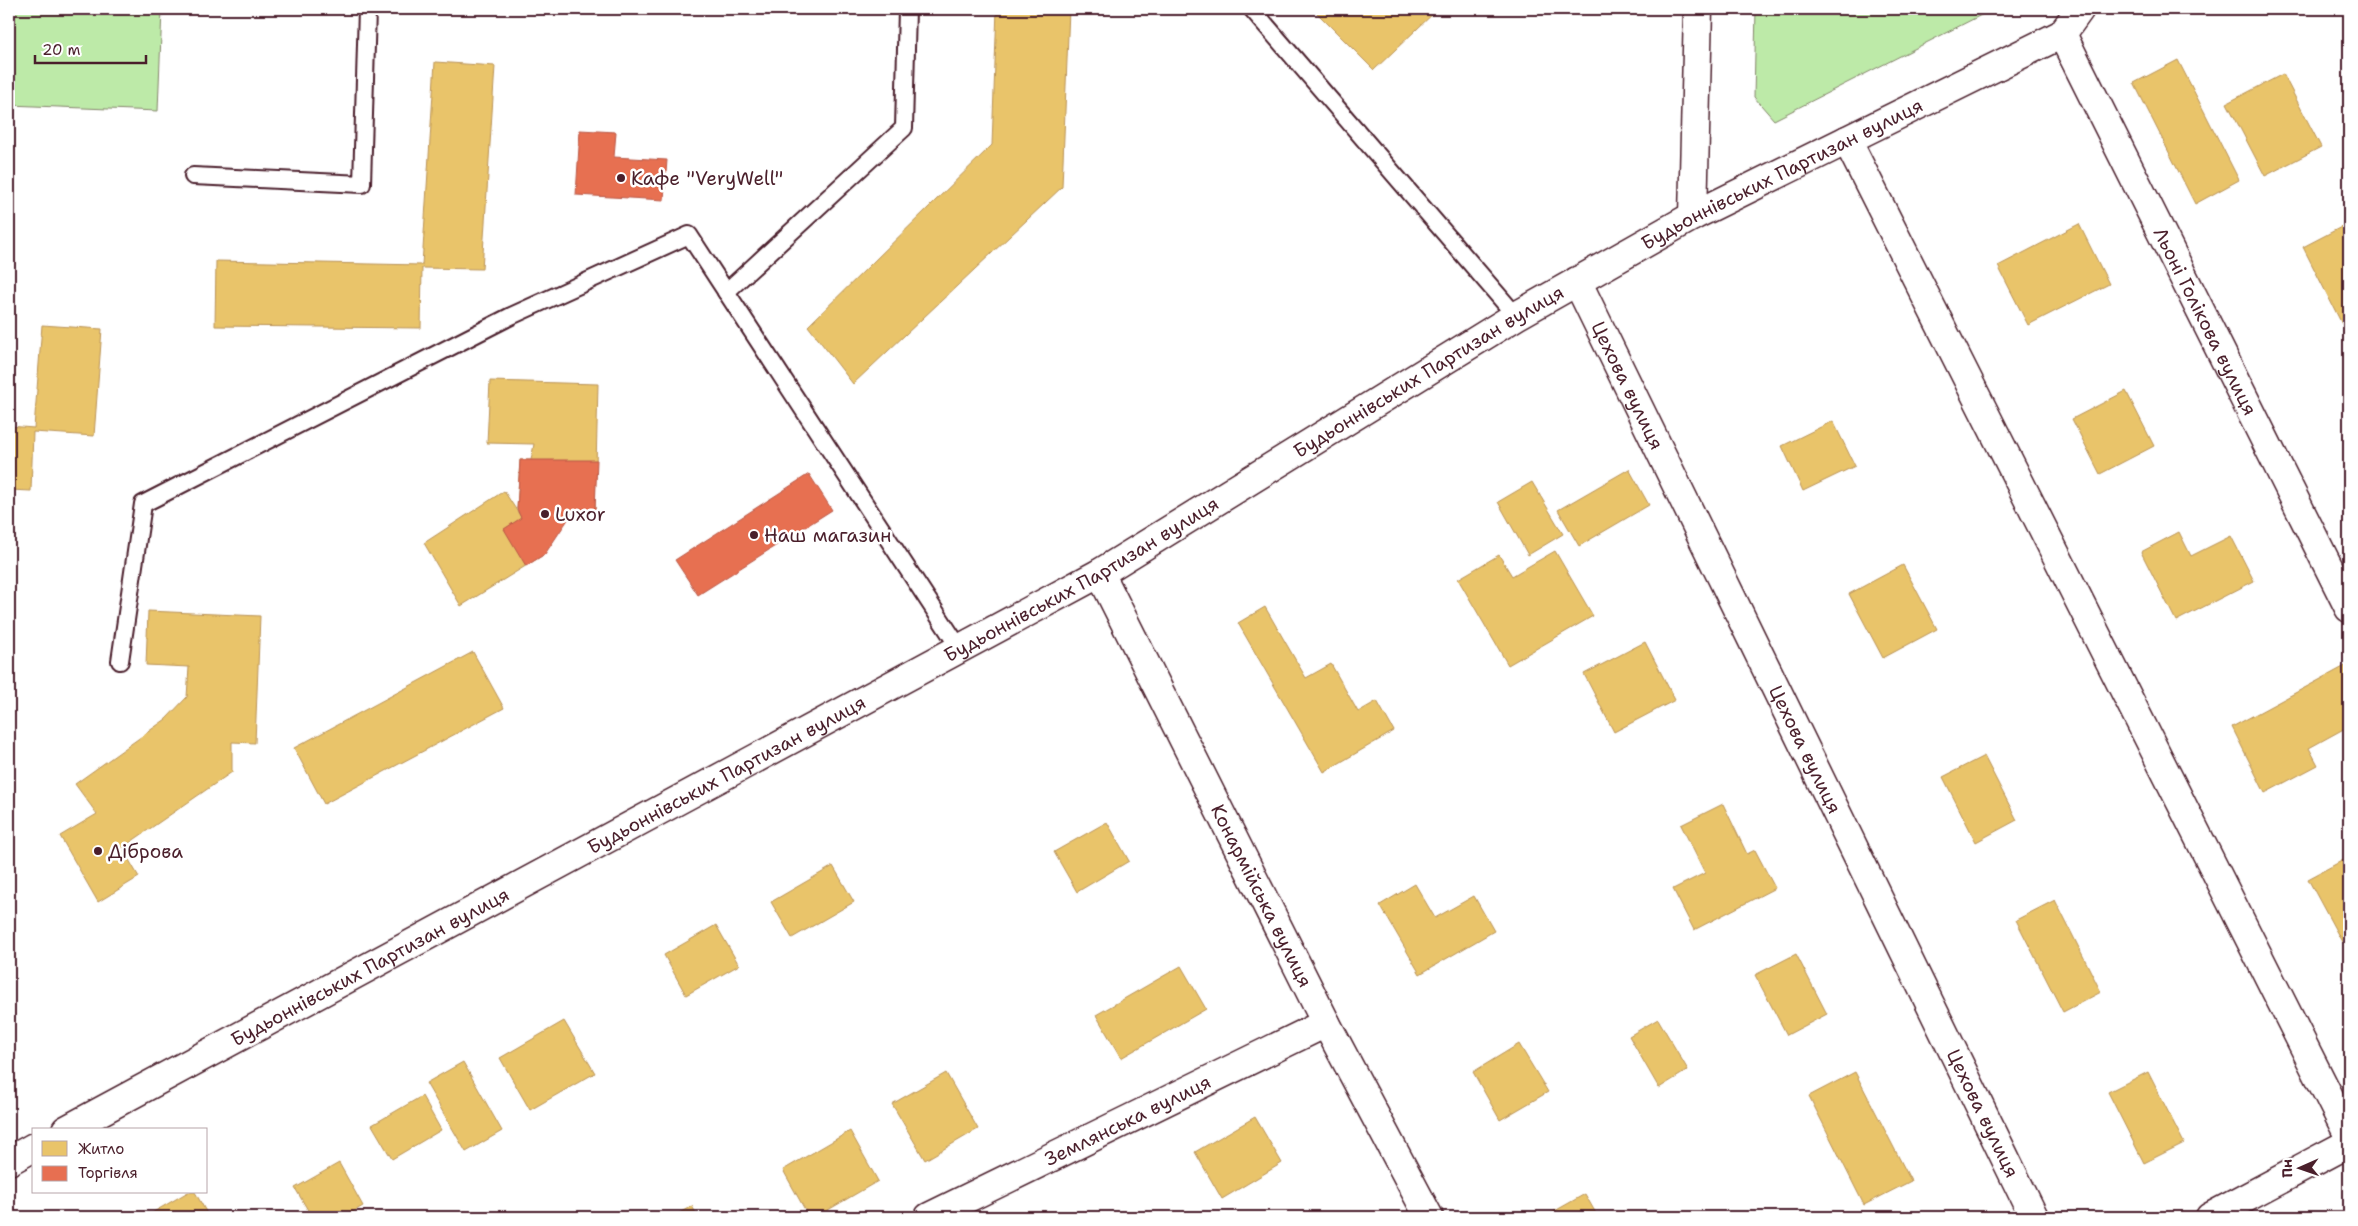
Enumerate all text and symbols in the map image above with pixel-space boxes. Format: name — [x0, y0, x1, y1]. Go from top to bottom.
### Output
scale bar — [35, 32, 146, 64]
text: 20 m — [42, 40, 81, 60]
street label: Будьоннівських Партизан вулиця — [1636, 92, 1927, 255]
place label: Кафе "VeryWell" — [631, 166, 783, 191]
marker: Кафе "VeryWell" — [615, 172, 627, 184]
street label: Льоні Голікова вулиця — [2148, 223, 2263, 419]
street label: Будьоннівських Партизан вулиця — [1288, 279, 1568, 463]
street label: Цехова вулиця — [1586, 317, 1670, 454]
street label: Будьоннівських Партизан вулиця — [939, 490, 1223, 667]
place label: Luxor — [555, 502, 606, 527]
marker: Luxor — [539, 508, 551, 520]
place label: Наш магазин — [764, 523, 891, 548]
marker: Наш магазин — [748, 529, 760, 541]
street label: Цехова вулиця — [1764, 681, 1848, 818]
street label: Будьоннівських Партизан вулиця — [583, 689, 870, 859]
street label: Конармійська вулиця — [1206, 800, 1318, 991]
place label: Діброва — [108, 839, 183, 864]
marker: Діброва — [92, 845, 104, 857]
street label: Будьоннівських Партизан вулиця — [226, 881, 513, 1051]
street label: Цехова вулиця — [1941, 1045, 2025, 1181]
street label: Землянська вулиця — [1040, 1069, 1215, 1171]
legend — [32, 1128, 208, 1194]
text: Житло — [78, 1139, 124, 1159]
north arrow — [2276, 1144, 2326, 1194]
text: Пн — [2278, 1159, 2296, 1178]
text: Торгівля — [78, 1163, 138, 1183]

